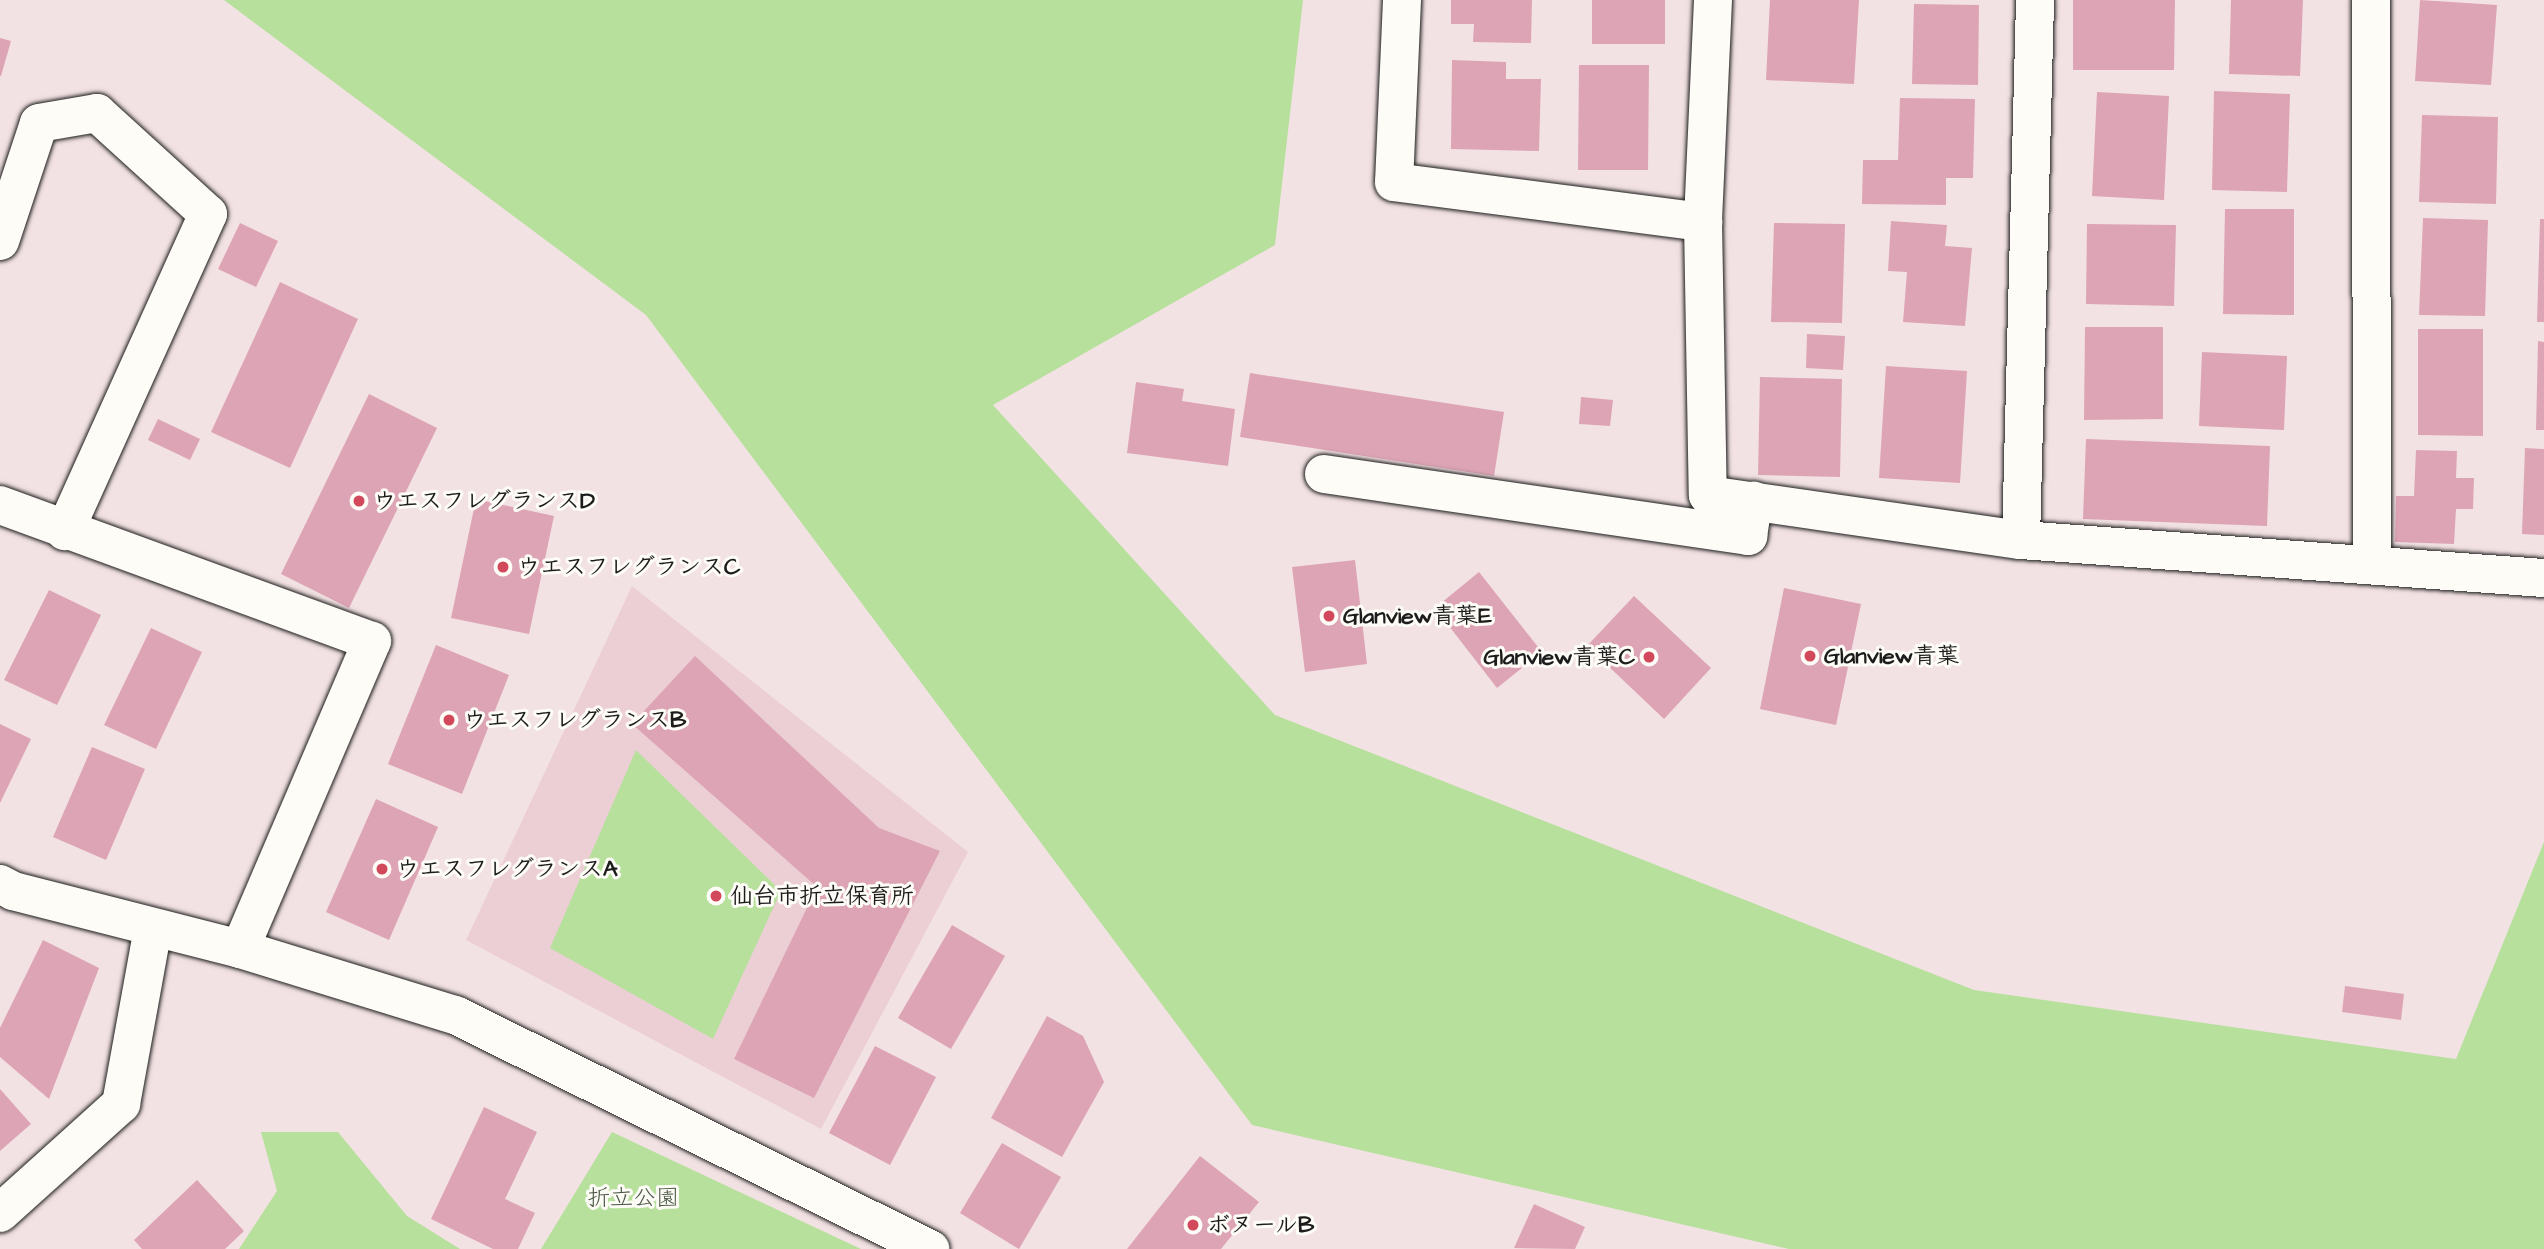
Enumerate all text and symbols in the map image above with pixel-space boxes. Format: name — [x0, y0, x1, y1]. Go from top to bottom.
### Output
place label: ウエスフレグランスD — [373, 487, 595, 515]
marker: ウエスフレグランスD — [351, 493, 367, 509]
place label: ウエスフレグランスC — [517, 553, 740, 581]
marker: ウエスフレグランスC — [495, 559, 511, 575]
place label: Glanview青葉E — [1343, 602, 1492, 630]
marker: Glanview青葉E — [1321, 608, 1337, 624]
place label: Glanview青葉 — [1824, 642, 1959, 670]
place label: Glanview青葉C — [1484, 643, 1635, 671]
marker: Glanview青葉 — [1802, 648, 1818, 664]
marker: Glanview青葉C — [1641, 649, 1657, 665]
place label: ウエスフレグランスB — [463, 706, 686, 734]
marker: ウエスフレグランスB — [441, 712, 457, 728]
place label: ウエスフレグランスA — [396, 855, 618, 883]
marker: ウエスフレグランスA — [374, 861, 390, 877]
place label: 仙台市折立保育所 — [730, 882, 914, 910]
marker: 仙台市折立保育所 — [708, 888, 724, 904]
park label: 折立公園 — [587, 1184, 679, 1212]
place label: ボヌールB — [1207, 1211, 1315, 1239]
marker: ボヌールB — [1185, 1217, 1201, 1233]

